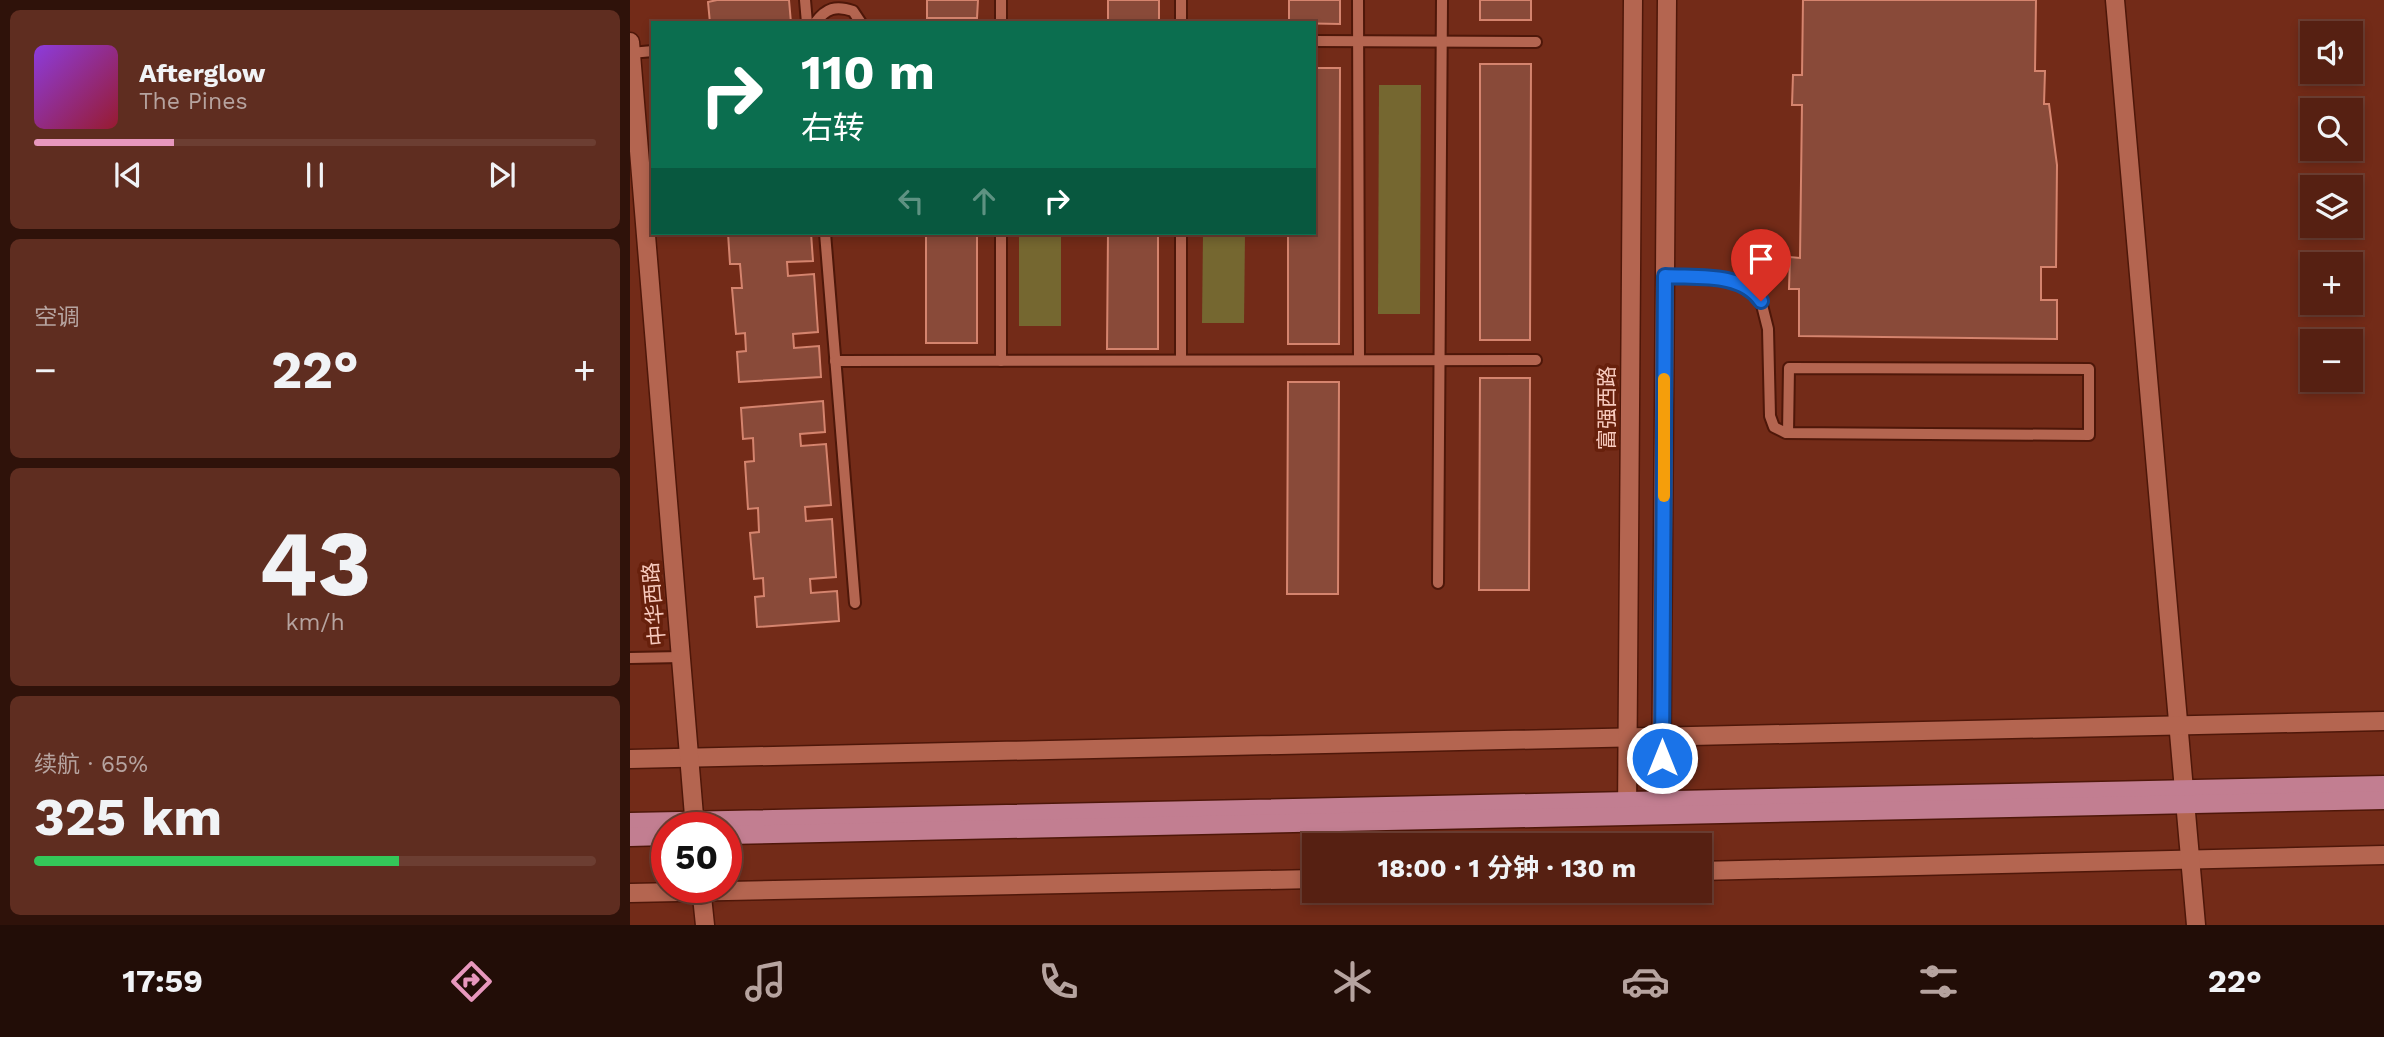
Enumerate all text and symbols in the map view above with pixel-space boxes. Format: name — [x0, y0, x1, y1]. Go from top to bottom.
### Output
map controls — [2300, 21, 2363, 392]
button: sound — [2300, 21, 2363, 84]
text: 110 m — [801, 43, 935, 101]
icon: right — [686, 49, 777, 140]
text: Afterglow — [139, 58, 265, 88]
text: The Pines — [139, 88, 248, 115]
button: search — [2300, 98, 2363, 161]
text: 右转 — [801, 109, 865, 147]
icon: previous — [109, 156, 147, 194]
icon: pause — [296, 156, 334, 194]
icon: next — [483, 156, 521, 194]
button: layers — [2300, 175, 2363, 238]
icon: left — [892, 182, 930, 220]
icon: ahead — [965, 182, 1003, 220]
icon: right — [1038, 182, 1076, 220]
pin — [1731, 229, 1791, 301]
icon: arrive — [1742, 240, 1780, 278]
button: + — [2300, 252, 2363, 315]
text: 空调 — [34, 304, 80, 331]
button: − — [2300, 329, 2363, 392]
text: 22° — [271, 340, 359, 401]
text: − — [34, 348, 57, 392]
text: + — [573, 348, 596, 392]
street label: 富强西路 — [1594, 366, 1619, 450]
text: 43 — [259, 510, 371, 617]
street label: 中华西路 — [637, 561, 670, 647]
text: km/h — [285, 609, 345, 636]
position arrow — [1625, 721, 1699, 795]
text: 续航 · 65% — [34, 751, 148, 778]
text: 325 km — [34, 787, 222, 848]
speed limit sign: 50 — [651, 812, 742, 903]
text: 18:00 · 1 分钟 · 130 m — [1378, 853, 1636, 883]
icon: directions — [447, 957, 496, 1006]
icon: music — [741, 957, 790, 1006]
icon: phone — [1034, 957, 1083, 1006]
icon: climate — [1328, 957, 1377, 1006]
icon: car — [1621, 957, 1670, 1006]
icon: filters — [1914, 957, 1963, 1006]
text: 17:59 — [122, 962, 203, 1000]
text: 22° — [2208, 962, 2262, 1000]

